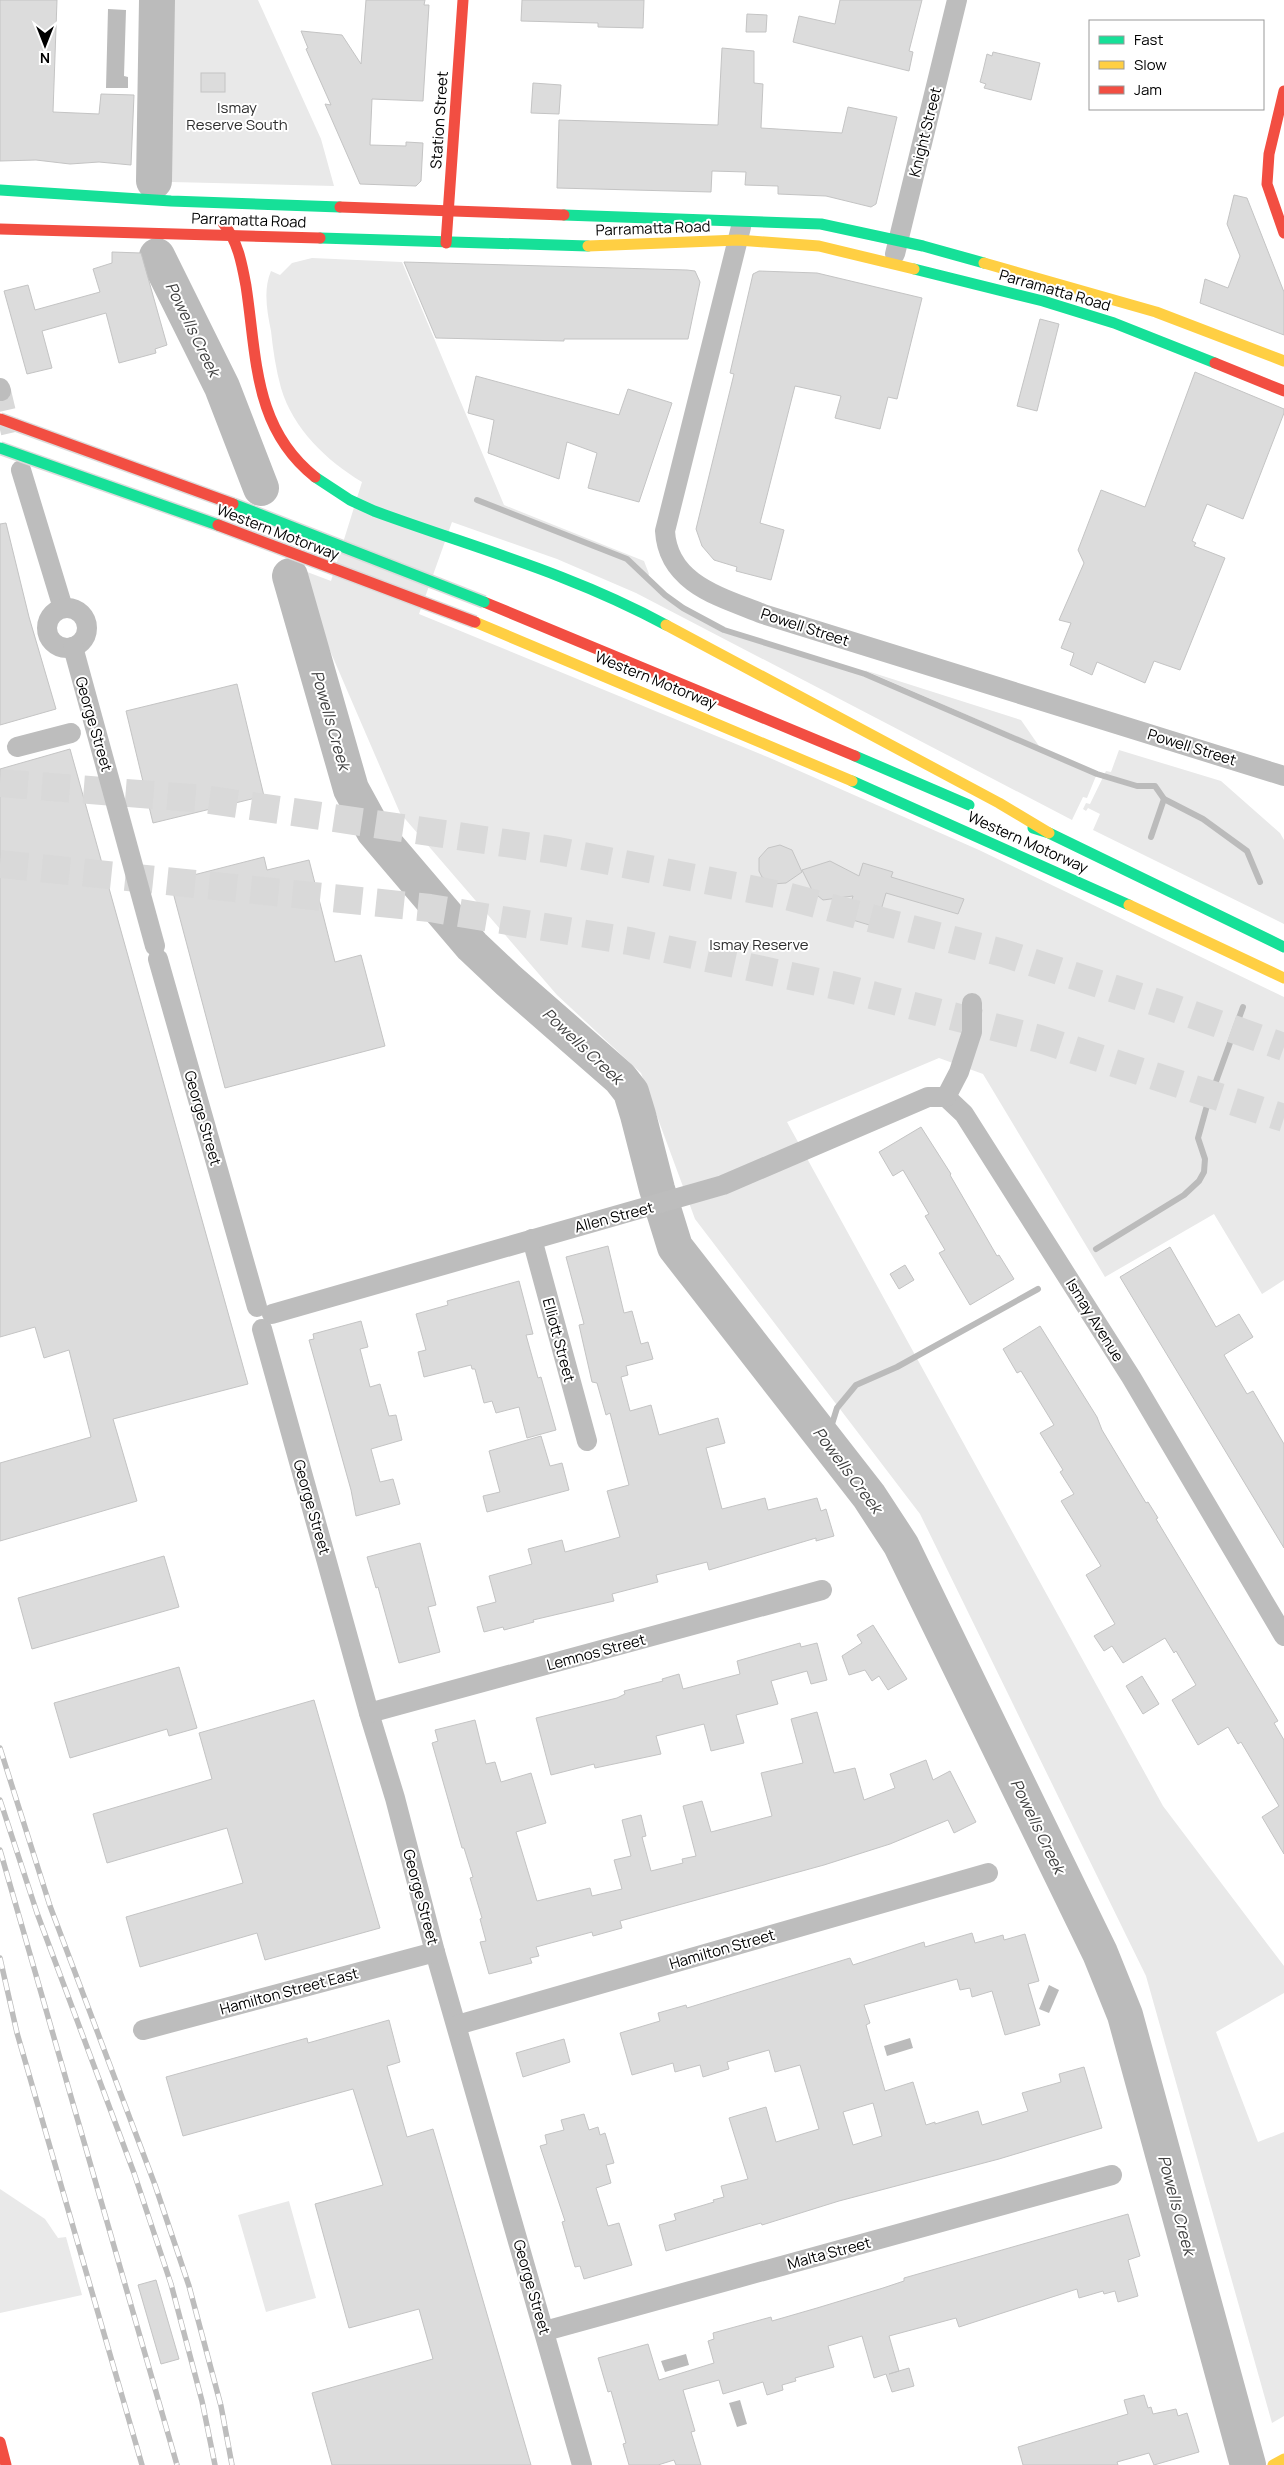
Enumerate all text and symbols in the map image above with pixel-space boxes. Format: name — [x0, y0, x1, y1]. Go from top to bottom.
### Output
north arrow — [20, 20, 70, 70]
legend — [1089, 20, 1264, 110]
text: Fast — [1134, 29, 1163, 50]
text: N — [40, 49, 50, 68]
text: Slow — [1134, 54, 1167, 75]
street label: Station Street — [425, 70, 453, 170]
text: Jam — [1134, 79, 1162, 100]
street label: Knight Street — [904, 85, 946, 179]
park label: Ismay Reserve South — [186, 97, 288, 135]
street label: Parramatta Road — [191, 208, 307, 232]
street label: Parramatta Road — [595, 216, 711, 240]
street label: Parramatta Road — [997, 264, 1113, 316]
water label: Powells Creek — [161, 278, 226, 382]
street label: Western Motorway — [214, 499, 342, 565]
street label: Powell Street — [758, 603, 852, 651]
street label: Western Motorway — [592, 646, 720, 714]
water label: Powells Creek — [306, 668, 356, 774]
street label: George Street — [70, 674, 118, 774]
street label: Powell Street — [1145, 724, 1239, 770]
street label: Western Motorway — [964, 806, 1092, 878]
park label: Ismay Reserve — [709, 934, 809, 955]
water label: Powells Creek — [538, 1003, 630, 1091]
street label: George Street — [179, 1068, 227, 1168]
street label: Allen Street — [572, 1196, 656, 1238]
street label: Ismay Avenue — [1061, 1274, 1129, 1366]
street label: Elliott Street — [538, 1296, 580, 1384]
water label: Powells Creek — [808, 1422, 889, 1519]
street label: George Street — [288, 1457, 336, 1557]
street label: Lemnos Street — [544, 1629, 648, 1675]
water label: Powells Creek — [1006, 1775, 1071, 1879]
street label: George Street — [398, 1847, 444, 1947]
street label: Hamilton Street — [667, 1924, 777, 1974]
street label: Hamilton Street East — [217, 1962, 361, 2020]
water label: Powells Creek — [1153, 2152, 1201, 2260]
street label: Malta Street — [785, 2232, 873, 2274]
street label: George Street — [508, 2237, 556, 2337]

